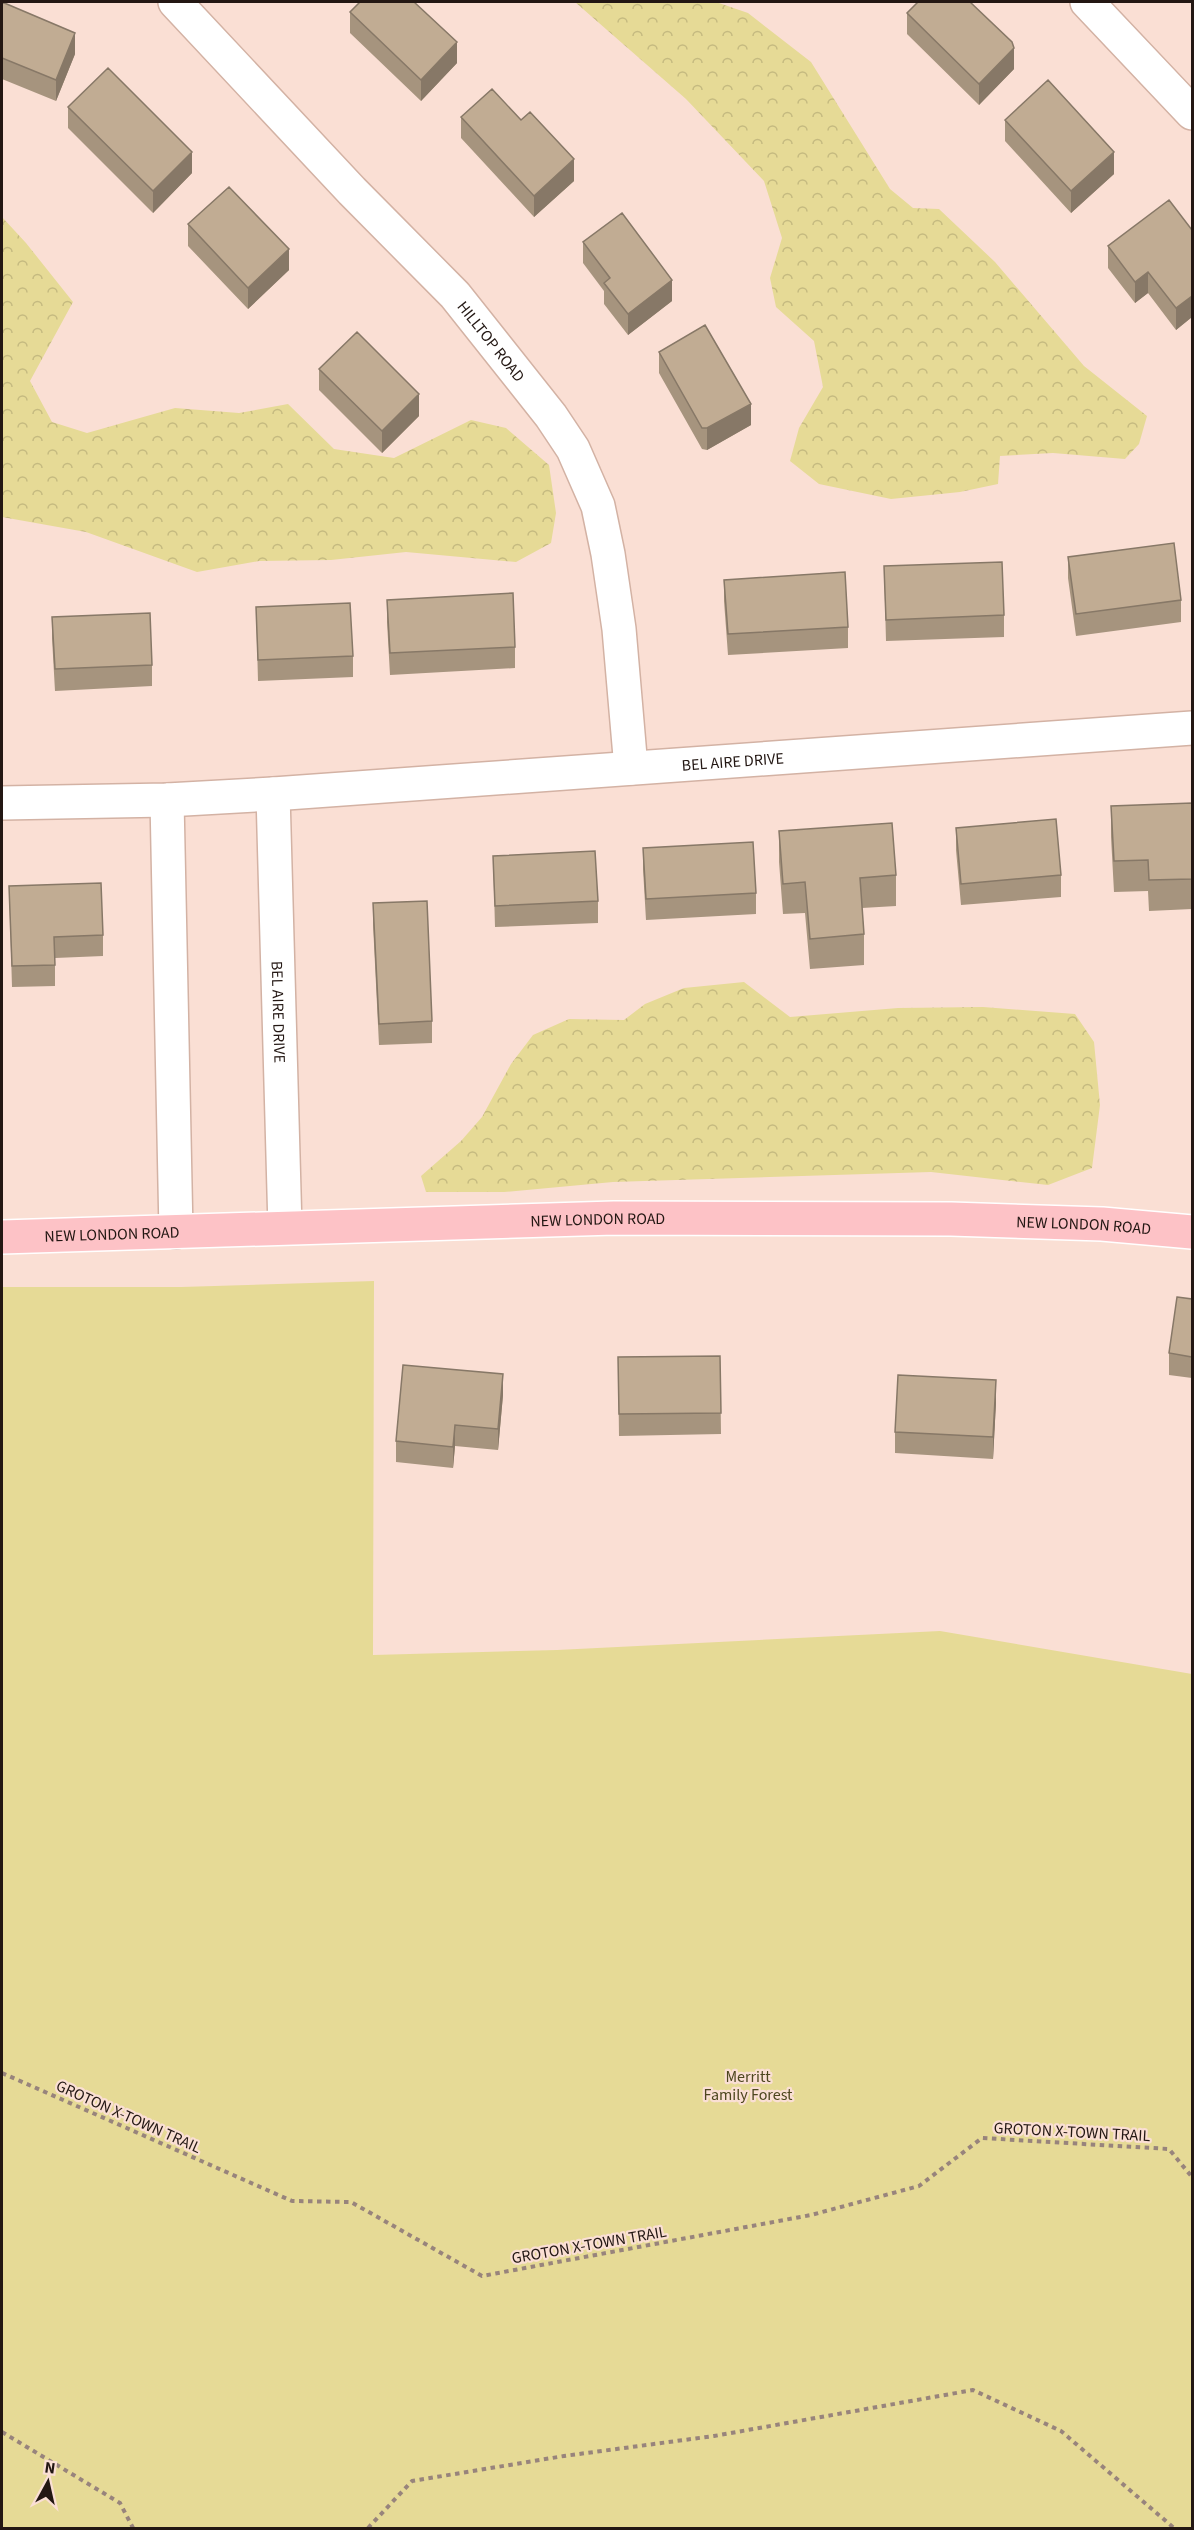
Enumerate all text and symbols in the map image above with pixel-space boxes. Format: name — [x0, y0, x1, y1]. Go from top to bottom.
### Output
street label: HILLTOP ROAD — [452, 297, 530, 387]
street label: BEL AIRE DRIVE — [681, 747, 785, 777]
street label: BEL AIRE DRIVE — [266, 960, 290, 1063]
street label: NEW LONDON ROAD — [530, 1208, 665, 1233]
street label: NEW LONDON ROAD — [1016, 1211, 1152, 1240]
street label: NEW LONDON ROAD — [44, 1221, 180, 1248]
park label: Merritt Family Forest — [704, 2066, 793, 2106]
street label: GROTON X-TOWN TRAIL — [53, 2075, 205, 2159]
street label: GROTON X-TOWN TRAIL — [993, 2117, 1151, 2147]
street label: GROTON X-TOWN TRAIL — [510, 2221, 668, 2269]
north arrow — [18, 2452, 78, 2512]
text: N — [43, 2457, 57, 2480]

